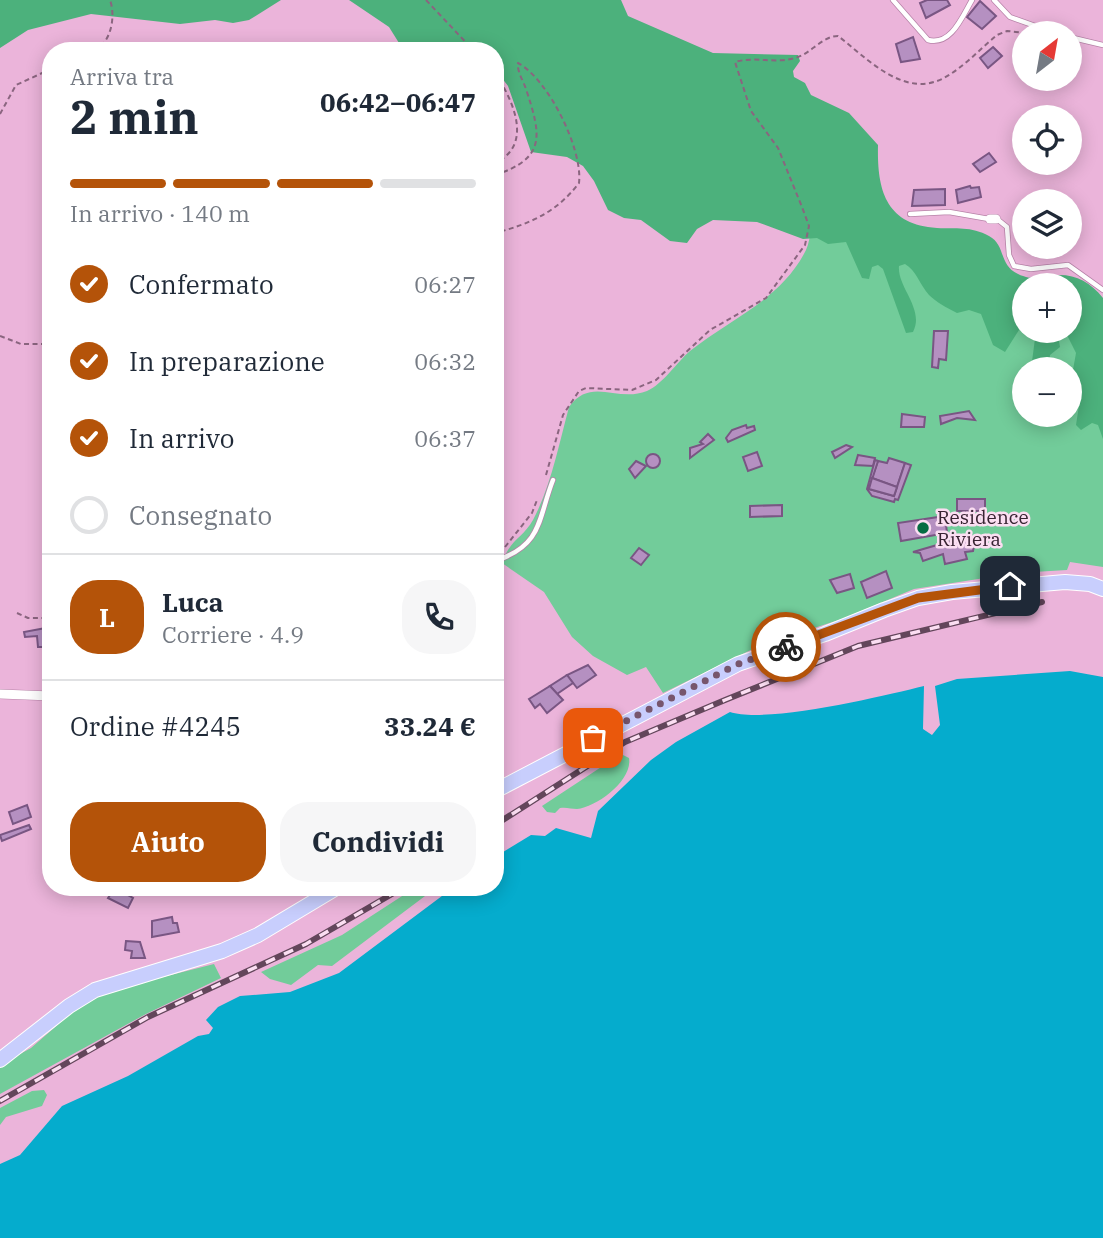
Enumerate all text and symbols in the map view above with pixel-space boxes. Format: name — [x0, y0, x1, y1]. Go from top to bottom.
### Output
north arrow — [1012, 21, 1082, 91]
map controls — [1012, 21, 1082, 427]
text: Arriva tra — [70, 61, 174, 91]
text: 06:42–06:47 — [320, 85, 476, 119]
text: 2 min — [70, 87, 199, 147]
button: locate — [1012, 105, 1082, 175]
button: layers — [1012, 189, 1082, 259]
text: In arrivo · 140 m — [70, 198, 250, 228]
icon: check — [70, 265, 108, 303]
text: Confermato — [129, 267, 274, 301]
text: 06:27 — [414, 269, 476, 299]
button: + — [1012, 273, 1082, 343]
icon: check — [70, 342, 108, 380]
text: In preparazione — [129, 344, 325, 378]
text: 06:32 — [414, 346, 476, 376]
button: − — [1012, 357, 1082, 427]
icon: check — [70, 419, 108, 457]
text: In arrivo — [129, 421, 234, 455]
text: 06:37 — [414, 423, 476, 453]
text: Consegnato — [129, 498, 272, 532]
place label: Residence Riviera — [937, 505, 1029, 551]
marker: Residence Riviera — [915, 520, 931, 536]
pin — [980, 556, 1040, 616]
icon: home — [991, 567, 1029, 605]
button: phone — [402, 580, 476, 654]
text: Luca — [162, 585, 224, 619]
text: L — [99, 600, 115, 634]
courier — [751, 612, 821, 682]
text: Corriere · 4.9 — [162, 619, 304, 649]
icon: bike — [767, 628, 805, 666]
pin — [563, 708, 623, 768]
text: Ordine #4245 — [70, 709, 241, 743]
text: 33.24 € — [384, 709, 476, 743]
icon: bag — [574, 719, 612, 757]
button: Aiuto — [70, 802, 266, 882]
button: Condividi — [280, 802, 476, 882]

